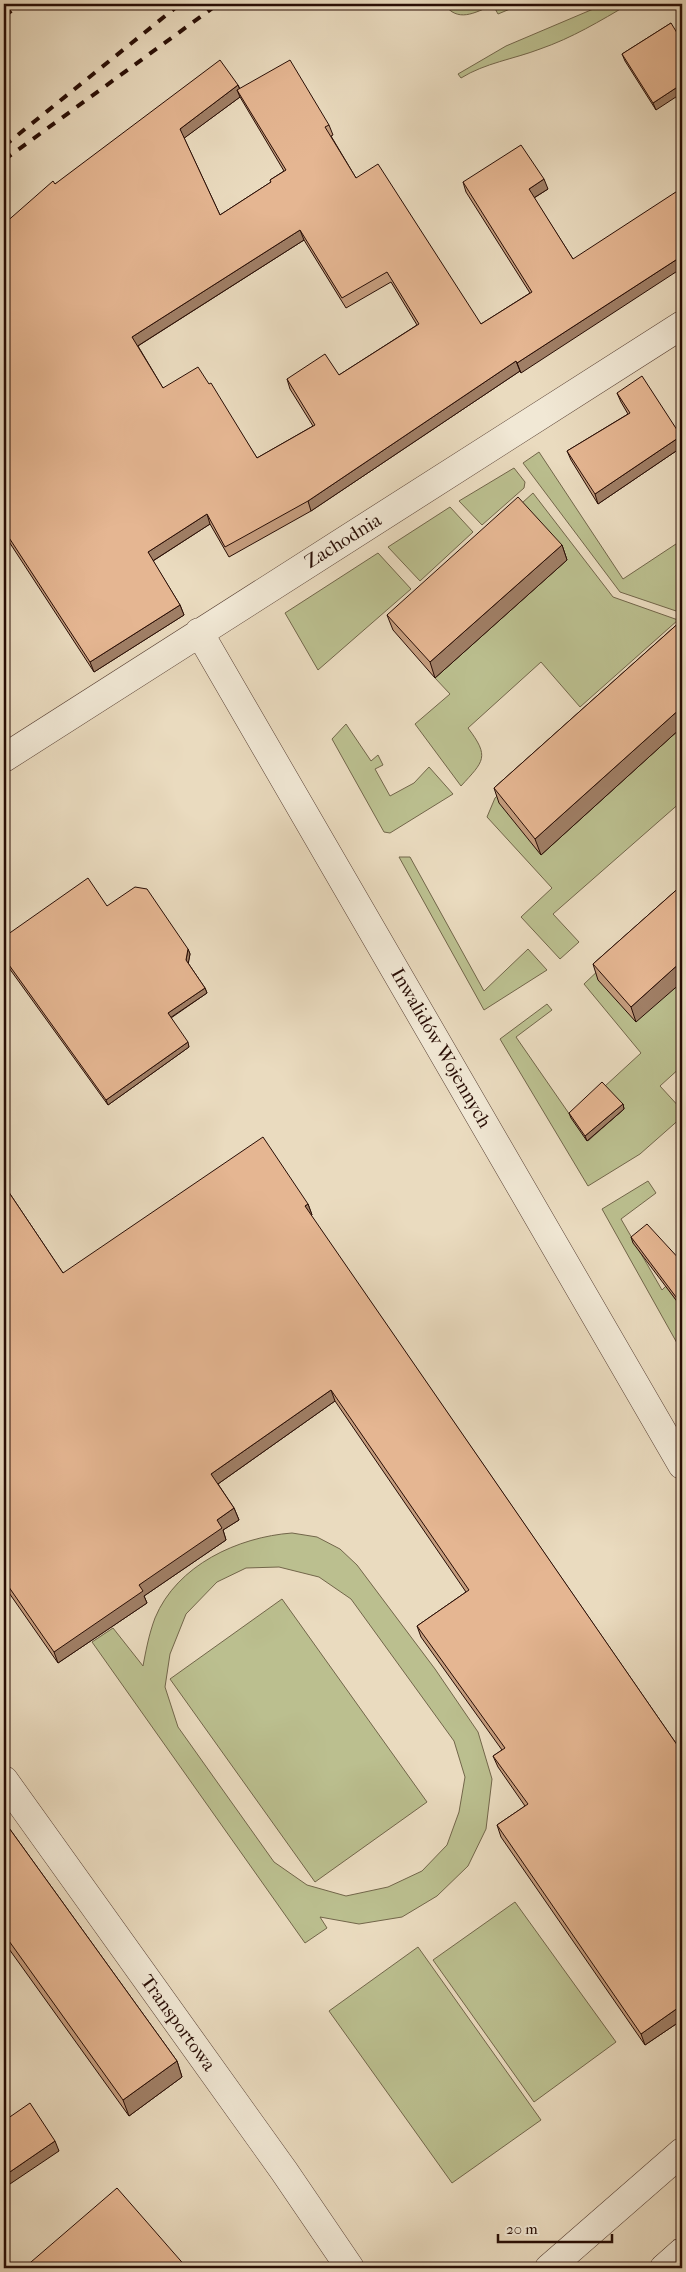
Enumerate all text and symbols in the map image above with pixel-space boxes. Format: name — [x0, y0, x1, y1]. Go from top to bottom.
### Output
street label: Zachodnia — [301, 509, 385, 573]
street label: Inwalidów Wojennych — [386, 964, 496, 1132]
street label: Transportowa — [136, 1971, 220, 2075]
scale bar — [498, 2212, 612, 2244]
text: 20 m — [506, 2220, 538, 2238]

